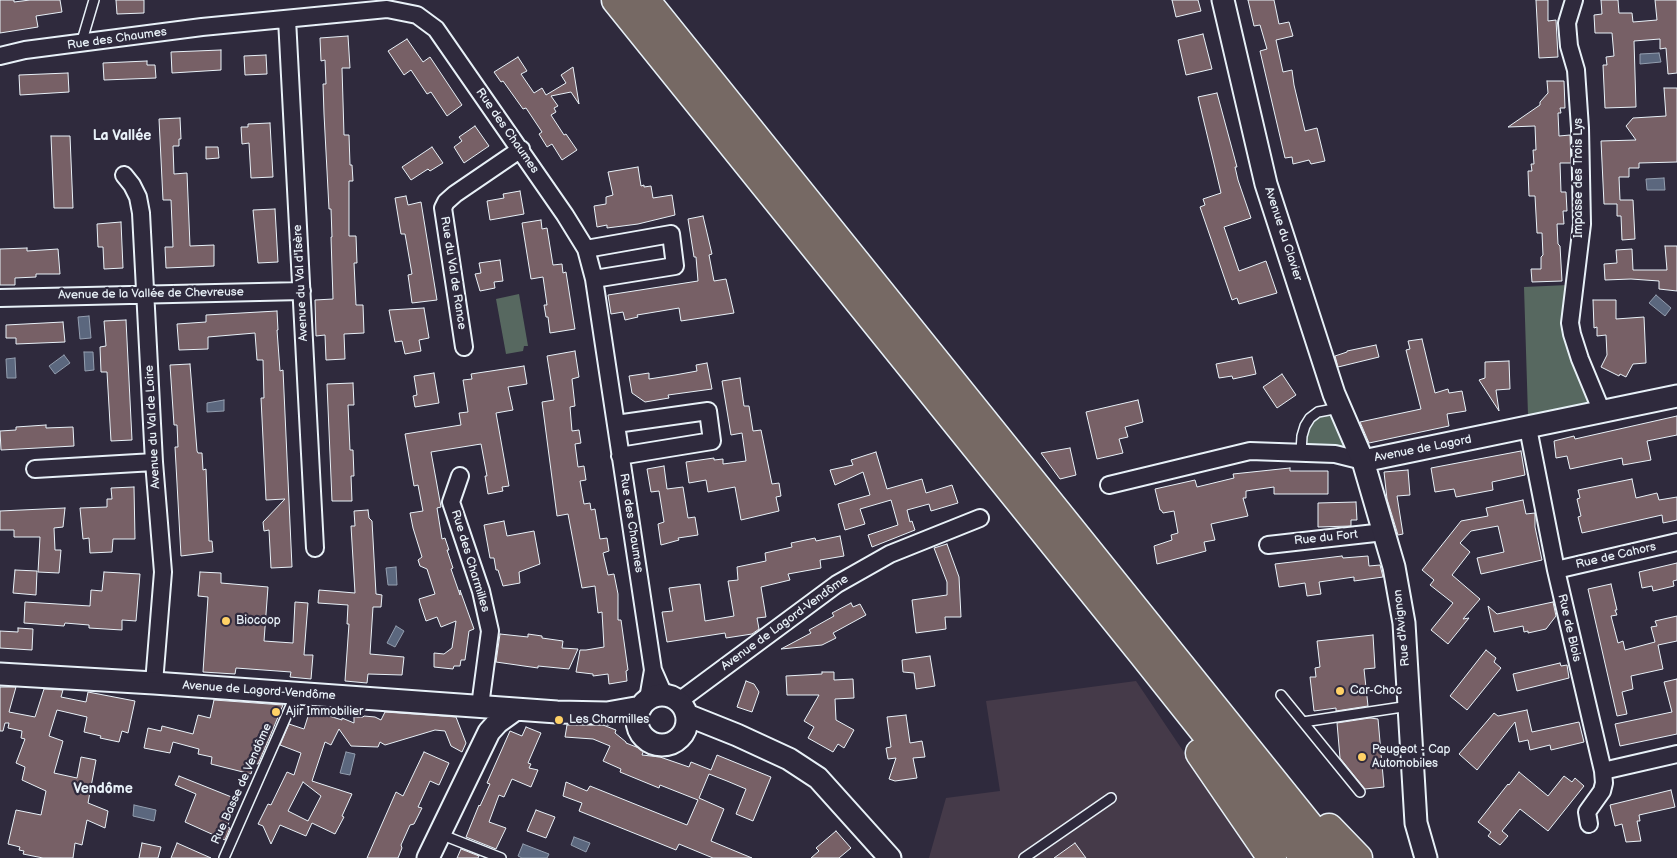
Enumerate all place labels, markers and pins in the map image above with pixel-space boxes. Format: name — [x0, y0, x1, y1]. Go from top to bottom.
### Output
place label: Biocoop — [236, 614, 281, 628]
marker: Biocoop — [220, 615, 232, 627]
place label: Car-Choc — [1350, 684, 1402, 698]
marker: Car-Choc — [1334, 685, 1346, 697]
place label: Ajir Immobilier — [286, 705, 363, 719]
marker: Ajir Immobilier — [270, 706, 282, 718]
place label: Les Charmilles — [569, 713, 649, 727]
marker: Les Charmilles — [553, 714, 565, 726]
place label: Peugeot - Cap Automobiles — [1372, 743, 1450, 771]
marker: Peugeot - Cap Automobiles — [1356, 751, 1368, 763]

